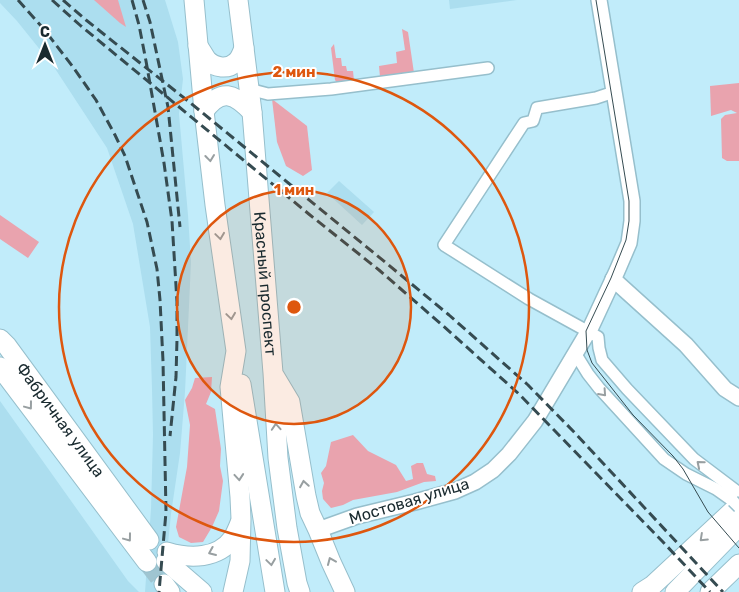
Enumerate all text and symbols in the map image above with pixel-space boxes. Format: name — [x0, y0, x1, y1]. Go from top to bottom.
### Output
north arrow — [20, 20, 70, 70]
text: С — [40, 24, 50, 41]
text: 2 мин — [273, 63, 315, 81]
one-way arrow — [204, 155, 215, 163]
text: 1 мин — [274, 181, 314, 199]
street label: Красный проспект — [251, 211, 281, 356]
one-way arrow — [214, 233, 225, 241]
centre of rings — [285, 298, 303, 316]
one-way arrow — [225, 312, 236, 320]
street label: Фабричная улица — [13, 359, 109, 480]
one-way arrow — [597, 387, 606, 396]
one-way arrow — [23, 400, 32, 410]
one-way arrow — [271, 423, 282, 431]
one-way arrow — [697, 461, 706, 470]
one-way arrow — [233, 473, 244, 481]
street label: Мостовая улица — [347, 474, 471, 528]
one-way arrow — [299, 479, 309, 488]
one-way arrow — [700, 532, 709, 541]
one-way arrow — [123, 533, 132, 542]
one-way arrow — [208, 546, 217, 557]
one-way arrow — [265, 557, 275, 566]
one-way arrow — [327, 557, 337, 566]

